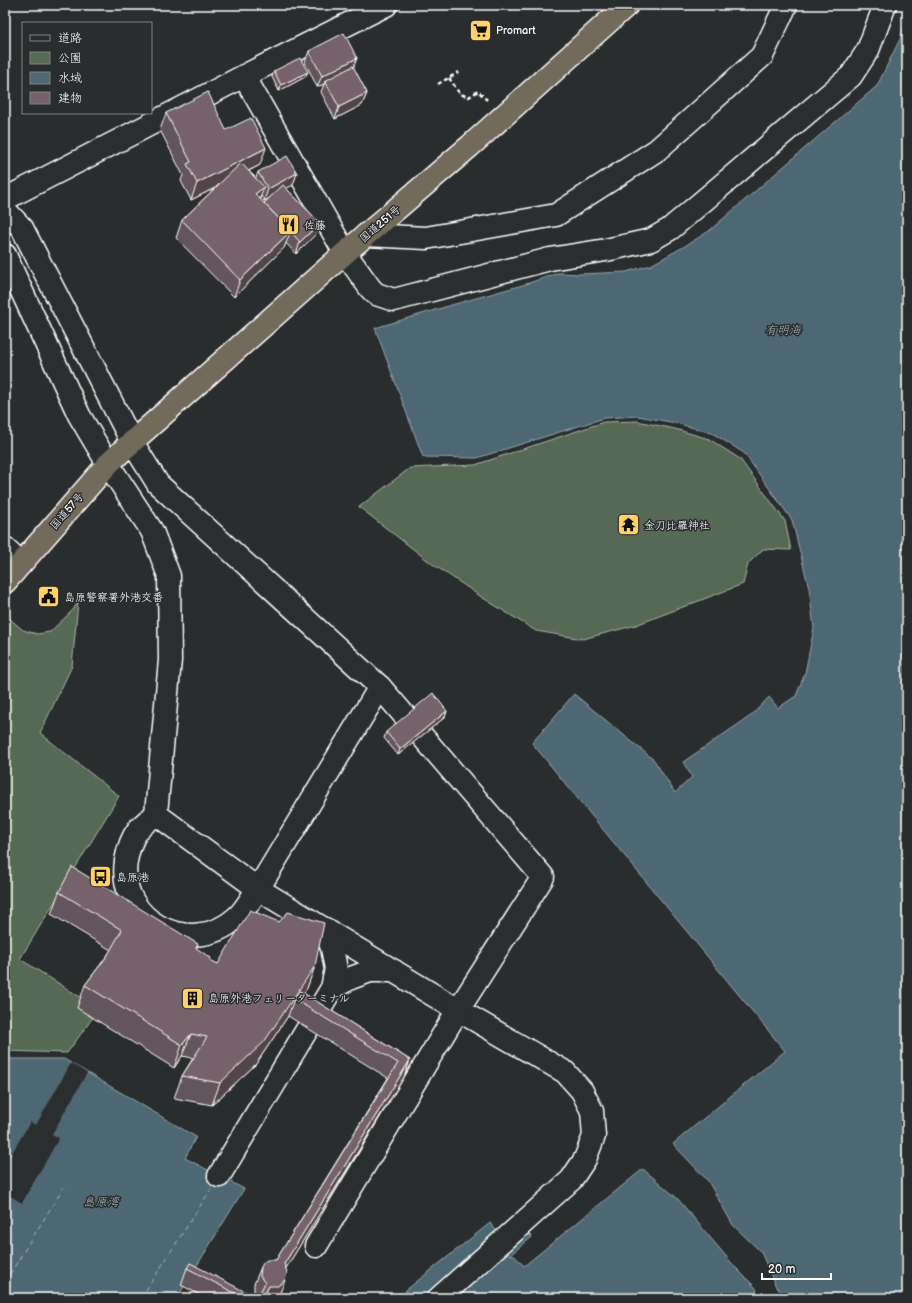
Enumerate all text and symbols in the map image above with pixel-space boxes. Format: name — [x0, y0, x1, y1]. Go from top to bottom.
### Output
supermarket icon: Promart — [467, 17, 493, 43]
legend — [22, 22, 152, 114]
place label: Promart — [496, 24, 536, 37]
text: 道路 — [58, 31, 82, 46]
text: 公園 — [58, 51, 82, 66]
text: 水域 — [58, 71, 82, 86]
text: 建物 — [58, 91, 82, 106]
street label: 国道251号 — [357, 203, 403, 245]
restaurant icon: 佐藤 — [276, 212, 302, 238]
place label: 佐藤 — [304, 219, 326, 232]
water label: 有明海 — [765, 323, 802, 338]
street label: 国道57号 — [47, 490, 87, 532]
temple icon: 金刀比羅神社 — [616, 512, 642, 538]
place label: 金刀比羅神社 — [644, 519, 710, 532]
public building icon: 島原警察署外港交番 — [36, 584, 62, 610]
place label: 島原警察署外港交番 — [64, 591, 163, 604]
bus stop icon: 島原港 — [87, 864, 113, 890]
place label: 島原港 — [116, 871, 149, 884]
building icon: 島原外港フェリーターミナル — [179, 985, 205, 1011]
place label: 島原外港フェリーターミナル — [208, 992, 350, 1005]
water label: 島原湾 — [83, 1195, 121, 1210]
scale bar — [762, 1255, 831, 1281]
text: 20 m — [768, 1262, 795, 1277]

